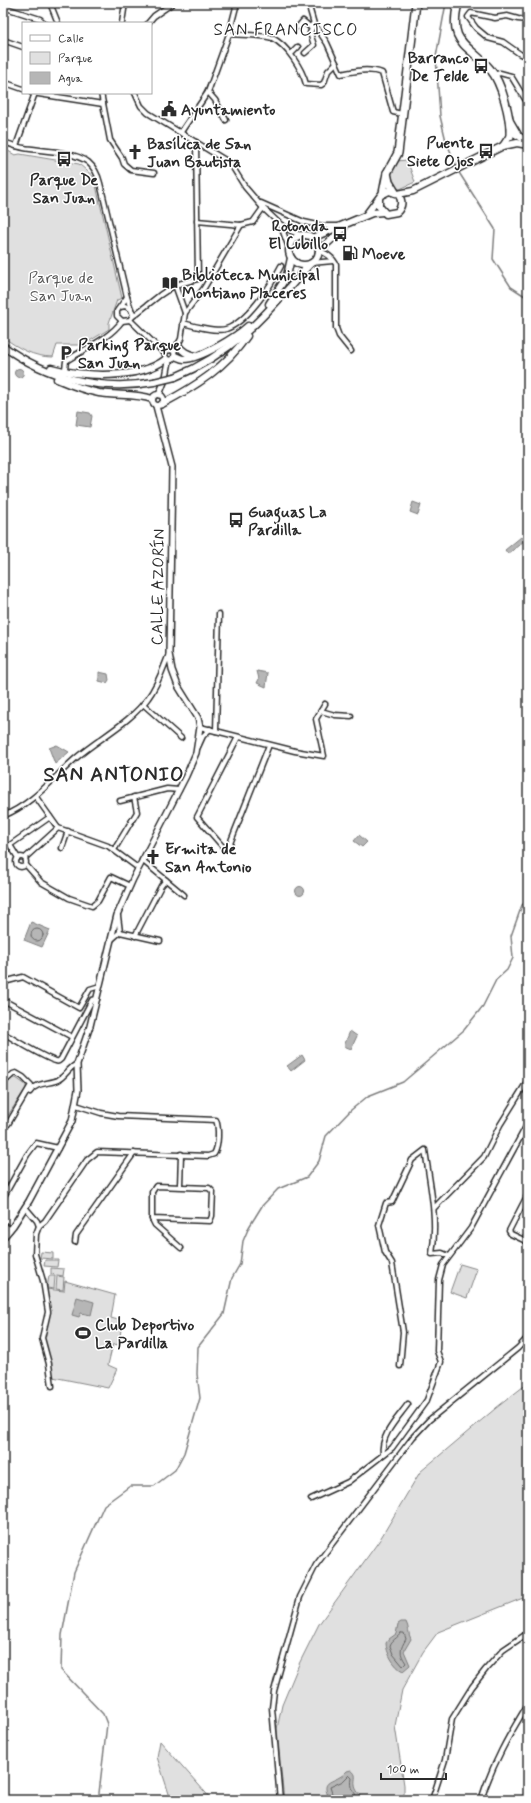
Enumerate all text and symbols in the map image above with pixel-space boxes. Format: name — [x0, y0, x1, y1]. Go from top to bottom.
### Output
district label: SAN FRANCISCO — [214, 19, 358, 41]
legend — [22, 22, 152, 94]
text: Calle — [58, 31, 84, 47]
place label: Barranco De Telde — [408, 48, 469, 87]
text: Parque — [58, 51, 93, 67]
bus stop icon: Barranco De Telde — [472, 57, 490, 75]
text: Agua — [58, 71, 83, 87]
public building icon: Ayuntamiento — [160, 100, 178, 118]
place label: Ayuntamiento — [181, 100, 276, 121]
place label: Puente Siete Ojos — [407, 133, 474, 172]
place label: Basílica de San Juan Bautista — [147, 134, 251, 173]
bus stop icon: Puente Siete Ojos — [477, 142, 495, 160]
church icon: Basílica de San Juan Bautista — [126, 143, 144, 161]
bus stop icon: Parque De San Juan — [55, 150, 73, 168]
place label: Parque De San Juan — [30, 170, 98, 209]
place label: Rotonda El Cubillo — [268, 216, 328, 255]
bus stop icon: Rotonda El Cubillo — [331, 225, 349, 243]
fuel station icon: Moeve — [341, 244, 359, 262]
place label: Moeve — [362, 244, 406, 265]
place label: Biblioteca Municipal Montiano Placeres — [182, 265, 320, 304]
park label: Parque de San Juan — [28, 268, 94, 307]
library icon: Biblioteca Municipal Montiano Placeres — [161, 274, 179, 292]
place label: Parking Parque San Juan — [78, 335, 181, 374]
parking icon: Parking Parque San Juan — [57, 344, 75, 362]
place label: Guaguas La Pardilla — [248, 502, 327, 541]
bus stop icon: Guaguas La Pardilla — [227, 511, 245, 529]
street label: CALLE AZORÍN — [147, 528, 170, 646]
district label: SAN ANTONIO — [43, 762, 185, 789]
place label: Ermita de San Antonio — [165, 839, 252, 878]
church icon: Ermita de San Antonio — [144, 848, 162, 866]
place label: Club Deportivo La Pardilla — [95, 1315, 194, 1354]
sports icon: Club Deportivo La Pardilla — [74, 1324, 92, 1342]
scale bar — [381, 1755, 446, 1781]
text: 100 m — [387, 1762, 419, 1778]

